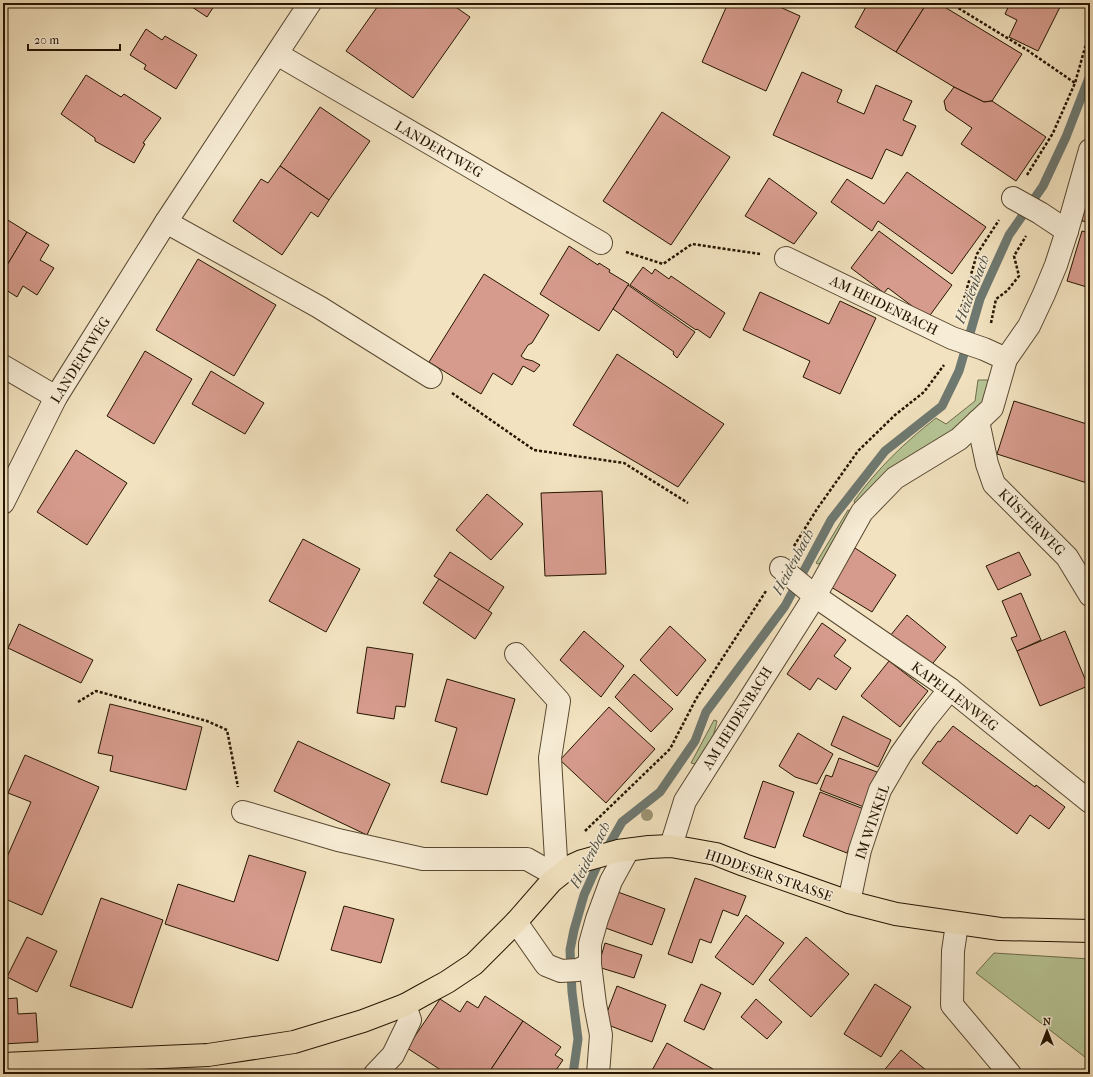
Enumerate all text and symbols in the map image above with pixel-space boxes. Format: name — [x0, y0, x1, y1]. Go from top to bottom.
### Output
scale bar — [28, 26, 120, 52]
text: 20 m — [34, 33, 59, 47]
street label: LANDERTWEG — [392, 117, 486, 182]
water label: Heidenbach — [950, 252, 993, 327]
street label: AM HEIDENBACH — [826, 272, 941, 339]
street label: LANDERTWEG — [47, 314, 114, 407]
street label: KÜSTERWEG — [995, 485, 1069, 559]
water label: Heidenbach — [768, 526, 818, 599]
street label: KAPELLENWEG — [908, 658, 1002, 735]
street label: AM HEIDENBACH — [698, 664, 776, 774]
street label: IM WINKEL — [852, 782, 893, 862]
water label: Heidenbach — [565, 819, 614, 892]
street label: HIDDESER STRASSE — [703, 846, 835, 905]
north arrow — [1027, 1011, 1067, 1051]
text: N — [1043, 1015, 1052, 1028]

